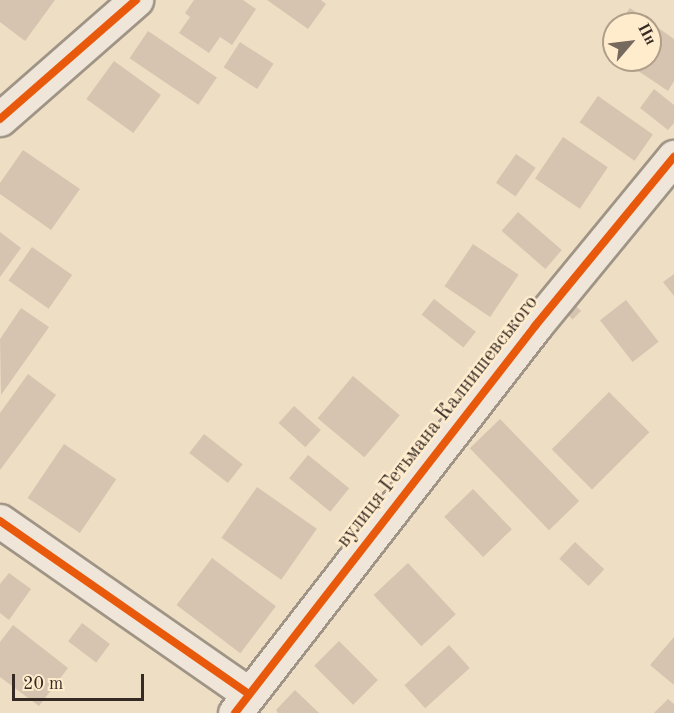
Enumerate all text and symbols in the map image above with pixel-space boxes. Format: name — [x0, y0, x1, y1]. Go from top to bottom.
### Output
north arrow — [602, 12, 662, 72]
text: Пн — [634, 21, 658, 48]
street label: вулиця Гетьмана Калнишевського — [332, 291, 544, 553]
scale bar — [15, 662, 147, 700]
text: 20 m — [23, 675, 63, 693]

